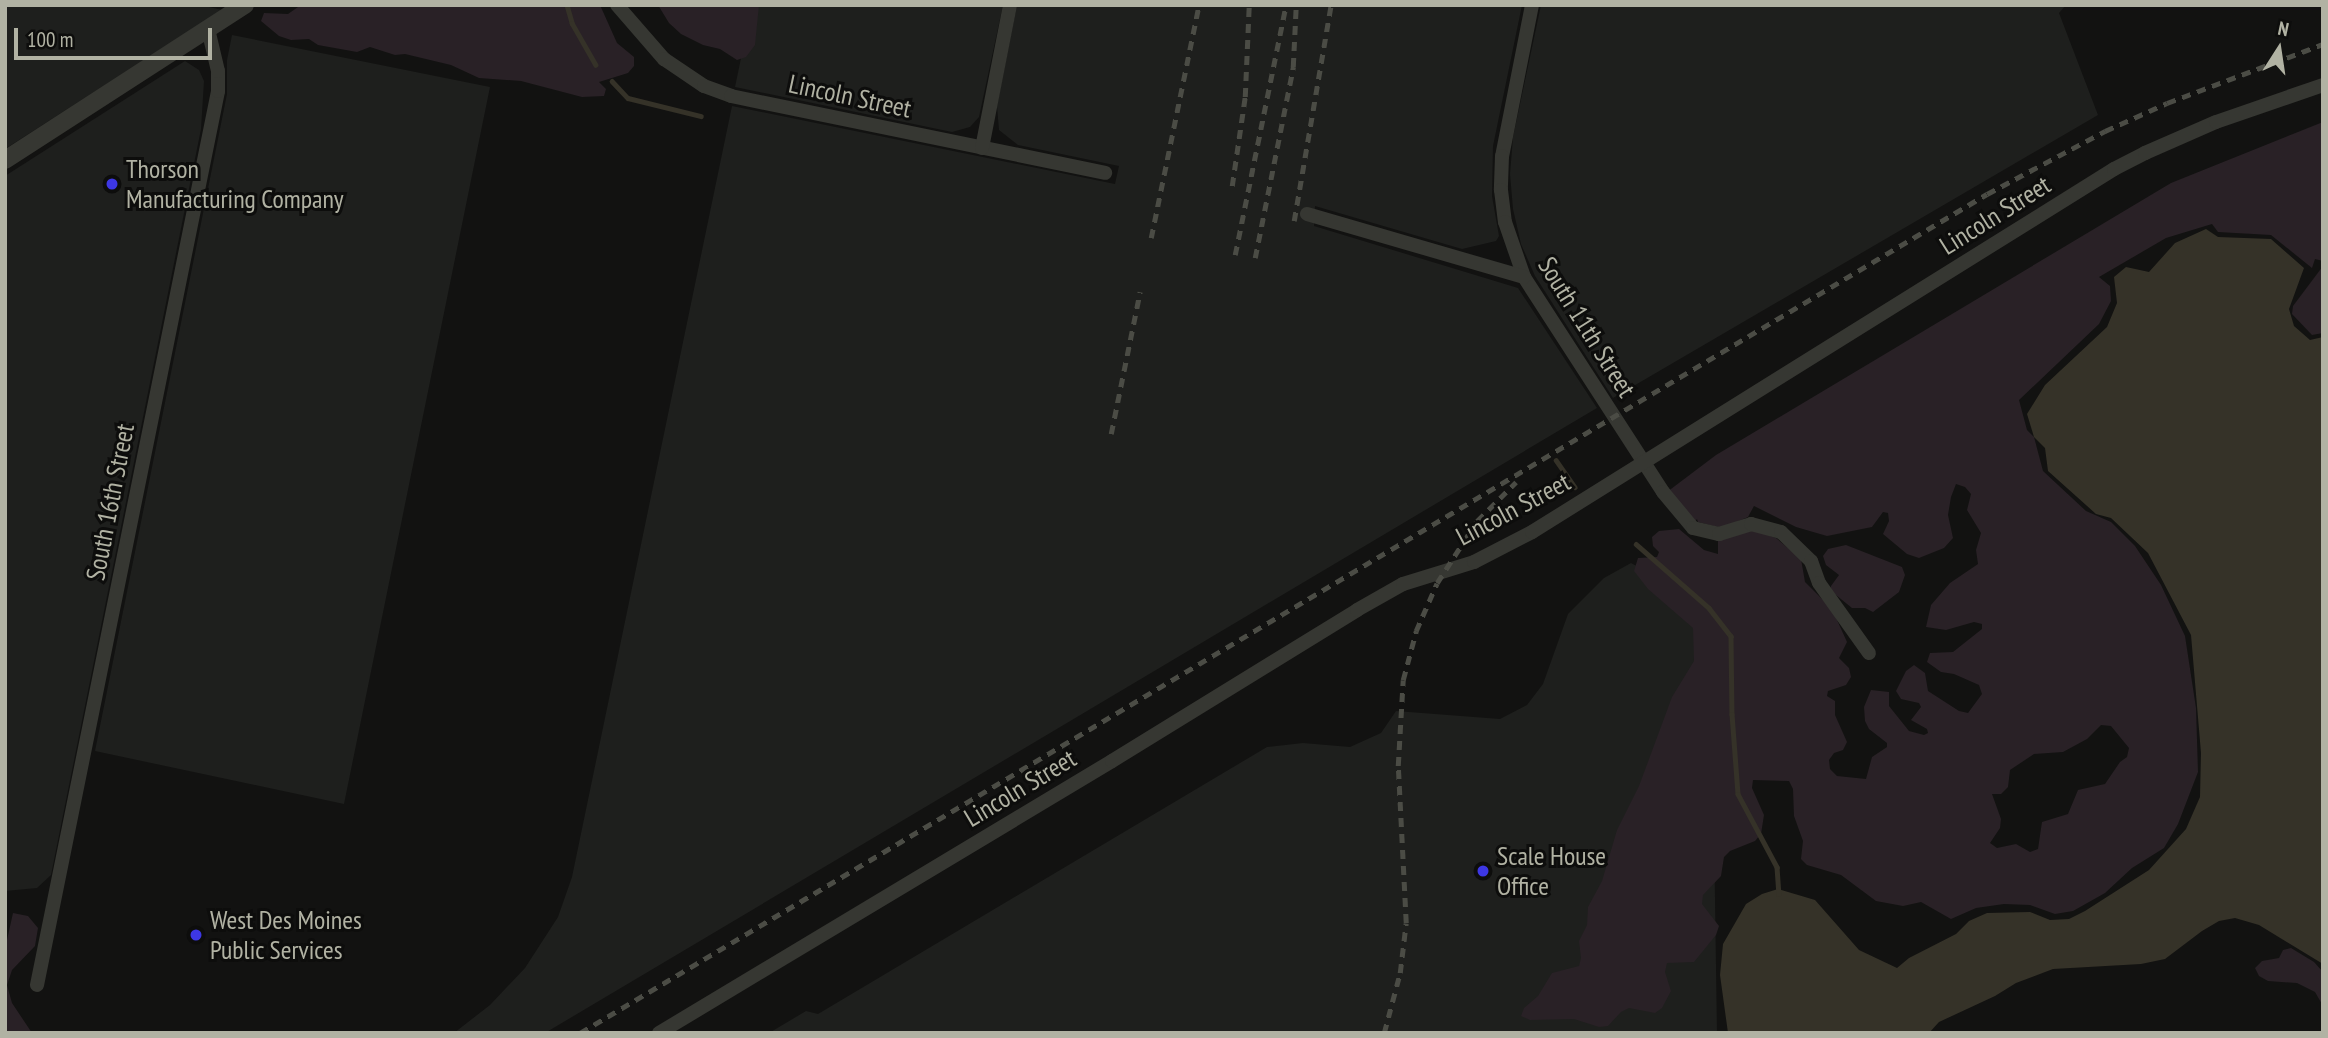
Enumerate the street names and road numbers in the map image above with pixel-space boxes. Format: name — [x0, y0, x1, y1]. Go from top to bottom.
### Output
street label: Lincoln Street — [786, 68, 914, 124]
street label: Lincoln Street — [1934, 169, 2056, 261]
street label: South 11th Street — [1532, 251, 1642, 403]
street label: South 16th Street — [80, 421, 140, 583]
street label: Lincoln Street — [1451, 466, 1575, 552]
street label: Lincoln Street — [959, 743, 1081, 833]

